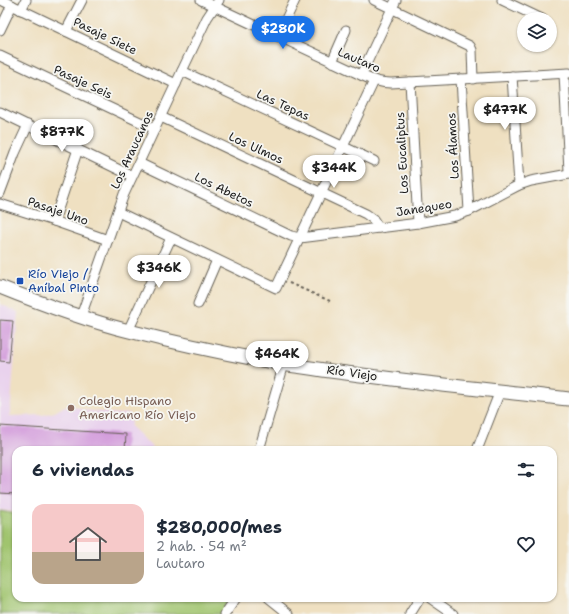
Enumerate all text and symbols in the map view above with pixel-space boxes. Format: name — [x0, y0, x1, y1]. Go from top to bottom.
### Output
map controls — [517, 12, 557, 52]
button: layers — [517, 12, 557, 52]
street label: Pasaje Siete — [70, 14, 140, 58]
pin: $280K — [255, 16, 311, 50]
text: $280K — [261, 20, 305, 37]
street label: Lautaro — [335, 44, 383, 76]
street label: Pasaje Seis — [51, 61, 115, 103]
street label: Las Tepas — [254, 86, 312, 124]
pin: $477K — [477, 97, 533, 131]
text: $477K — [483, 101, 527, 118]
street label: Los Araucanos — [107, 108, 157, 192]
street label: Los Eucaliptus — [392, 112, 412, 194]
street label: Los Álamos — [443, 112, 463, 180]
pin: $877K — [34, 119, 90, 153]
text: $877K — [40, 123, 84, 140]
street label: Los Ulmos — [226, 128, 286, 168]
pin: $344K — [306, 155, 362, 189]
text: $344K — [312, 159, 356, 176]
street label: Los Abetos — [192, 169, 256, 211]
street label: Pasaje Uno — [25, 193, 91, 229]
street label: Janequeo — [395, 196, 453, 220]
pin: $346K — [131, 255, 187, 289]
text: $346K — [137, 259, 181, 276]
place label: Río Viejo / Aníbal Pinto — [28, 266, 99, 296]
marker: Río Viejo / Aníbal Pinto — [15, 276, 25, 286]
pin: $464K — [249, 341, 305, 375]
text: $464K — [255, 345, 299, 362]
street label: Río Viejo — [326, 362, 378, 384]
place label: Colegio Hispano Americano Río Viejo — [79, 393, 196, 423]
marker: Colegio Hispano Americano Río Viejo — [66, 403, 76, 413]
text: 6 viviendas — [32, 459, 134, 481]
icon: filters — [515, 459, 537, 481]
text: $280,000/mes — [156, 516, 282, 538]
icon: home — [64, 520, 112, 568]
icon: heart — [515, 533, 537, 555]
text: 2 hab. · 54 m² — [156, 538, 247, 555]
text: Lautaro — [156, 555, 205, 572]

